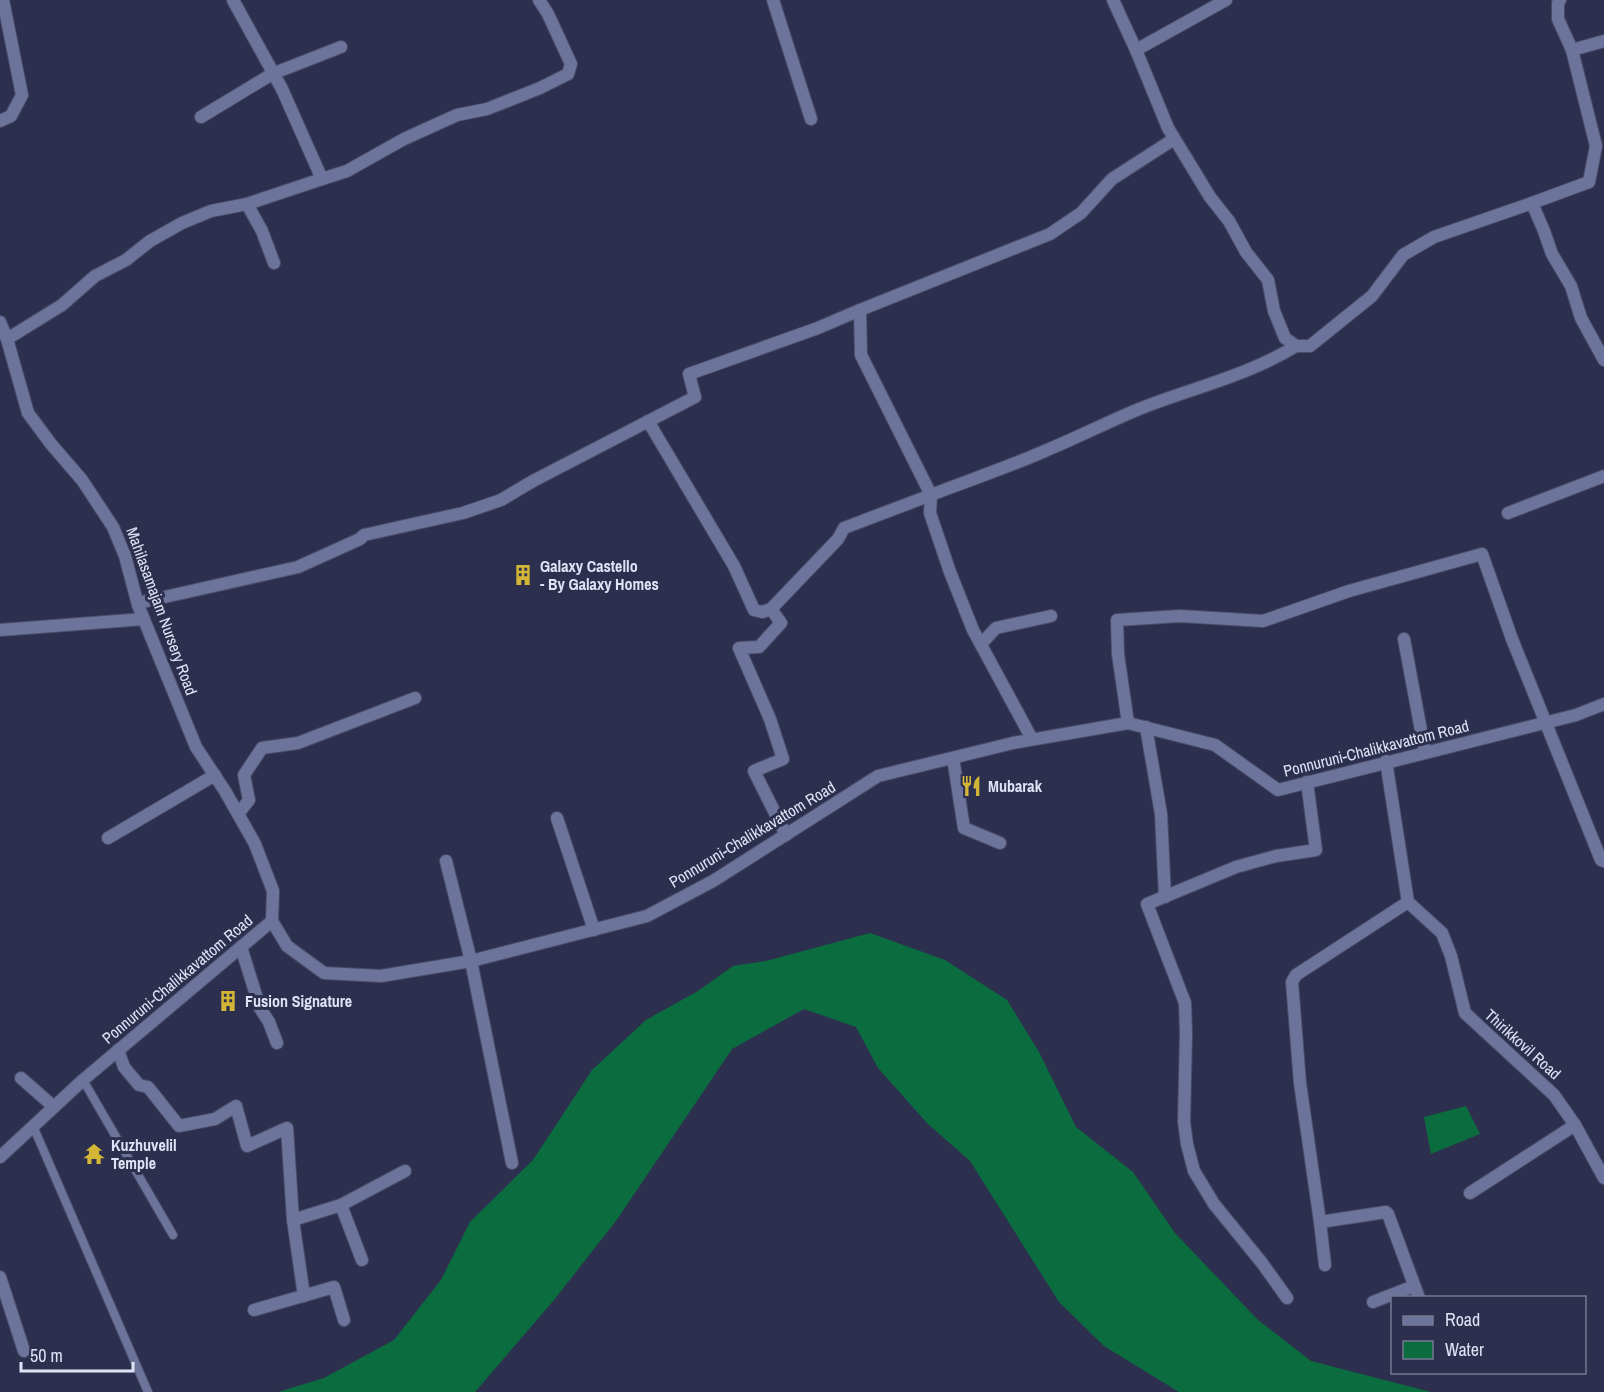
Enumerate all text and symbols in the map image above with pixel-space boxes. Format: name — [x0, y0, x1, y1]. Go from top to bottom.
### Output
street label: Mahilasamajam Nursery Road — [121, 524, 203, 698]
place label: Galaxy Castello - By Galaxy Homes — [540, 555, 659, 595]
building icon: Galaxy Castello - By Galaxy Homes — [511, 563, 535, 587]
street label: Ponnuruni-Chalikkavattom Road — [1281, 714, 1471, 782]
restaurant icon: Mubarak — [959, 774, 983, 798]
place label: Mubarak — [988, 775, 1043, 797]
street label: Ponnuruni-Chalikkavattom Road — [665, 776, 839, 892]
street label: Ponnuruni-Chalikkavattom Road — [97, 909, 257, 1049]
building icon: Fusion Signature — [216, 989, 240, 1013]
place label: Fusion Signature — [245, 990, 352, 1012]
street label: Thirikkovil Road — [1480, 1004, 1566, 1084]
place label: Kuzhuvelil Temple — [111, 1134, 177, 1174]
temple icon: Kuzhuvelil Temple — [82, 1142, 106, 1166]
legend — [1391, 1296, 1586, 1374]
text: Road — [1445, 1307, 1480, 1332]
scale bar — [21, 1335, 134, 1373]
text: Water — [1445, 1337, 1484, 1362]
text: 50 m — [30, 1343, 63, 1368]

